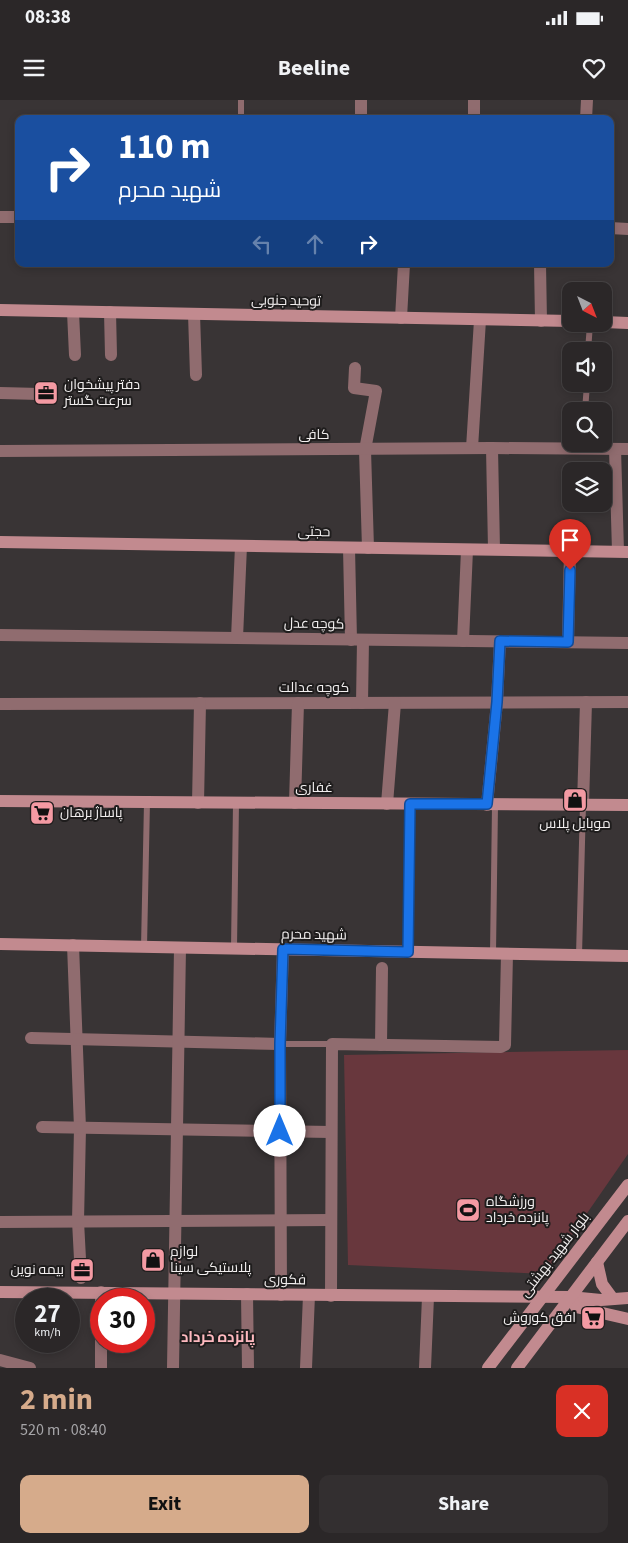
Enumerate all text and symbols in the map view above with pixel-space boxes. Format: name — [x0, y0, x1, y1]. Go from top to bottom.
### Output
text: 08:38 — [25, 4, 71, 31]
text: Beeline — [278, 52, 350, 84]
icon: menu — [20, 54, 48, 82]
icon: heart — [580, 54, 608, 82]
text: 110 m — [118, 122, 210, 172]
icon: right — [35, 135, 100, 200]
text: شهید محرم — [118, 174, 221, 206]
icon: left — [248, 230, 276, 258]
icon: ahead — [301, 230, 329, 258]
icon: right — [354, 230, 382, 258]
north arrow — [562, 282, 612, 332]
map controls — [562, 282, 612, 512]
street label: توحید جنوبی — [251, 290, 321, 312]
button: sound — [562, 342, 612, 392]
place label: دفتر پیشخوان سرعت گستر — [63, 375, 140, 411]
office icon: دفتر پیشخوان سرعت گستر — [33, 380, 59, 406]
button: search — [562, 402, 612, 452]
street label: کافی — [299, 425, 329, 445]
button: layers — [562, 462, 612, 512]
pin — [549, 519, 591, 570]
street label: حجتی — [297, 522, 331, 542]
icon: arrive — [556, 526, 584, 554]
street label: کوچه عدل — [284, 613, 344, 635]
street label: کوچه عدالت — [279, 678, 349, 698]
street label: غفاری — [295, 778, 333, 798]
shop icon: موبایل پلاس — [562, 787, 588, 813]
supermarket icon: پاساژ برهان — [29, 800, 55, 826]
place label: پاساژ برهان — [60, 803, 123, 823]
place label: موبایل پلاس — [539, 814, 611, 834]
street label: شهید محرم — [281, 924, 347, 946]
position arrow — [253, 1104, 305, 1156]
place label: ورزشگاه پانزده خرداد — [486, 1192, 549, 1228]
sports icon: ورزشگاه پانزده خرداد — [455, 1197, 481, 1223]
street label: بلوار شهید بهشتی — [515, 1208, 595, 1302]
place label: لوازم پلاستیکی سینا — [170, 1242, 252, 1278]
shop icon: لوازم پلاستیکی سینا — [140, 1247, 166, 1273]
office icon: بیمه نوین — [69, 1257, 95, 1283]
place label: بیمه نوین — [10, 1260, 64, 1280]
street label: فکوری — [264, 1270, 306, 1290]
speed limit sign: 30 — [90, 1288, 155, 1353]
text: 27 — [34, 1296, 61, 1332]
supermarket icon: افق کوروش — [580, 1305, 606, 1331]
place label: افق کوروش — [503, 1308, 576, 1328]
text: km/h — [34, 1324, 61, 1341]
district label: پانزده خرداد — [181, 1327, 256, 1348]
text: 2 min — [20, 1378, 93, 1421]
button: close — [556, 1385, 608, 1437]
text: 520 m · 08:40 — [20, 1419, 107, 1441]
button: Exit — [20, 1475, 309, 1533]
button: Share — [319, 1475, 608, 1533]

